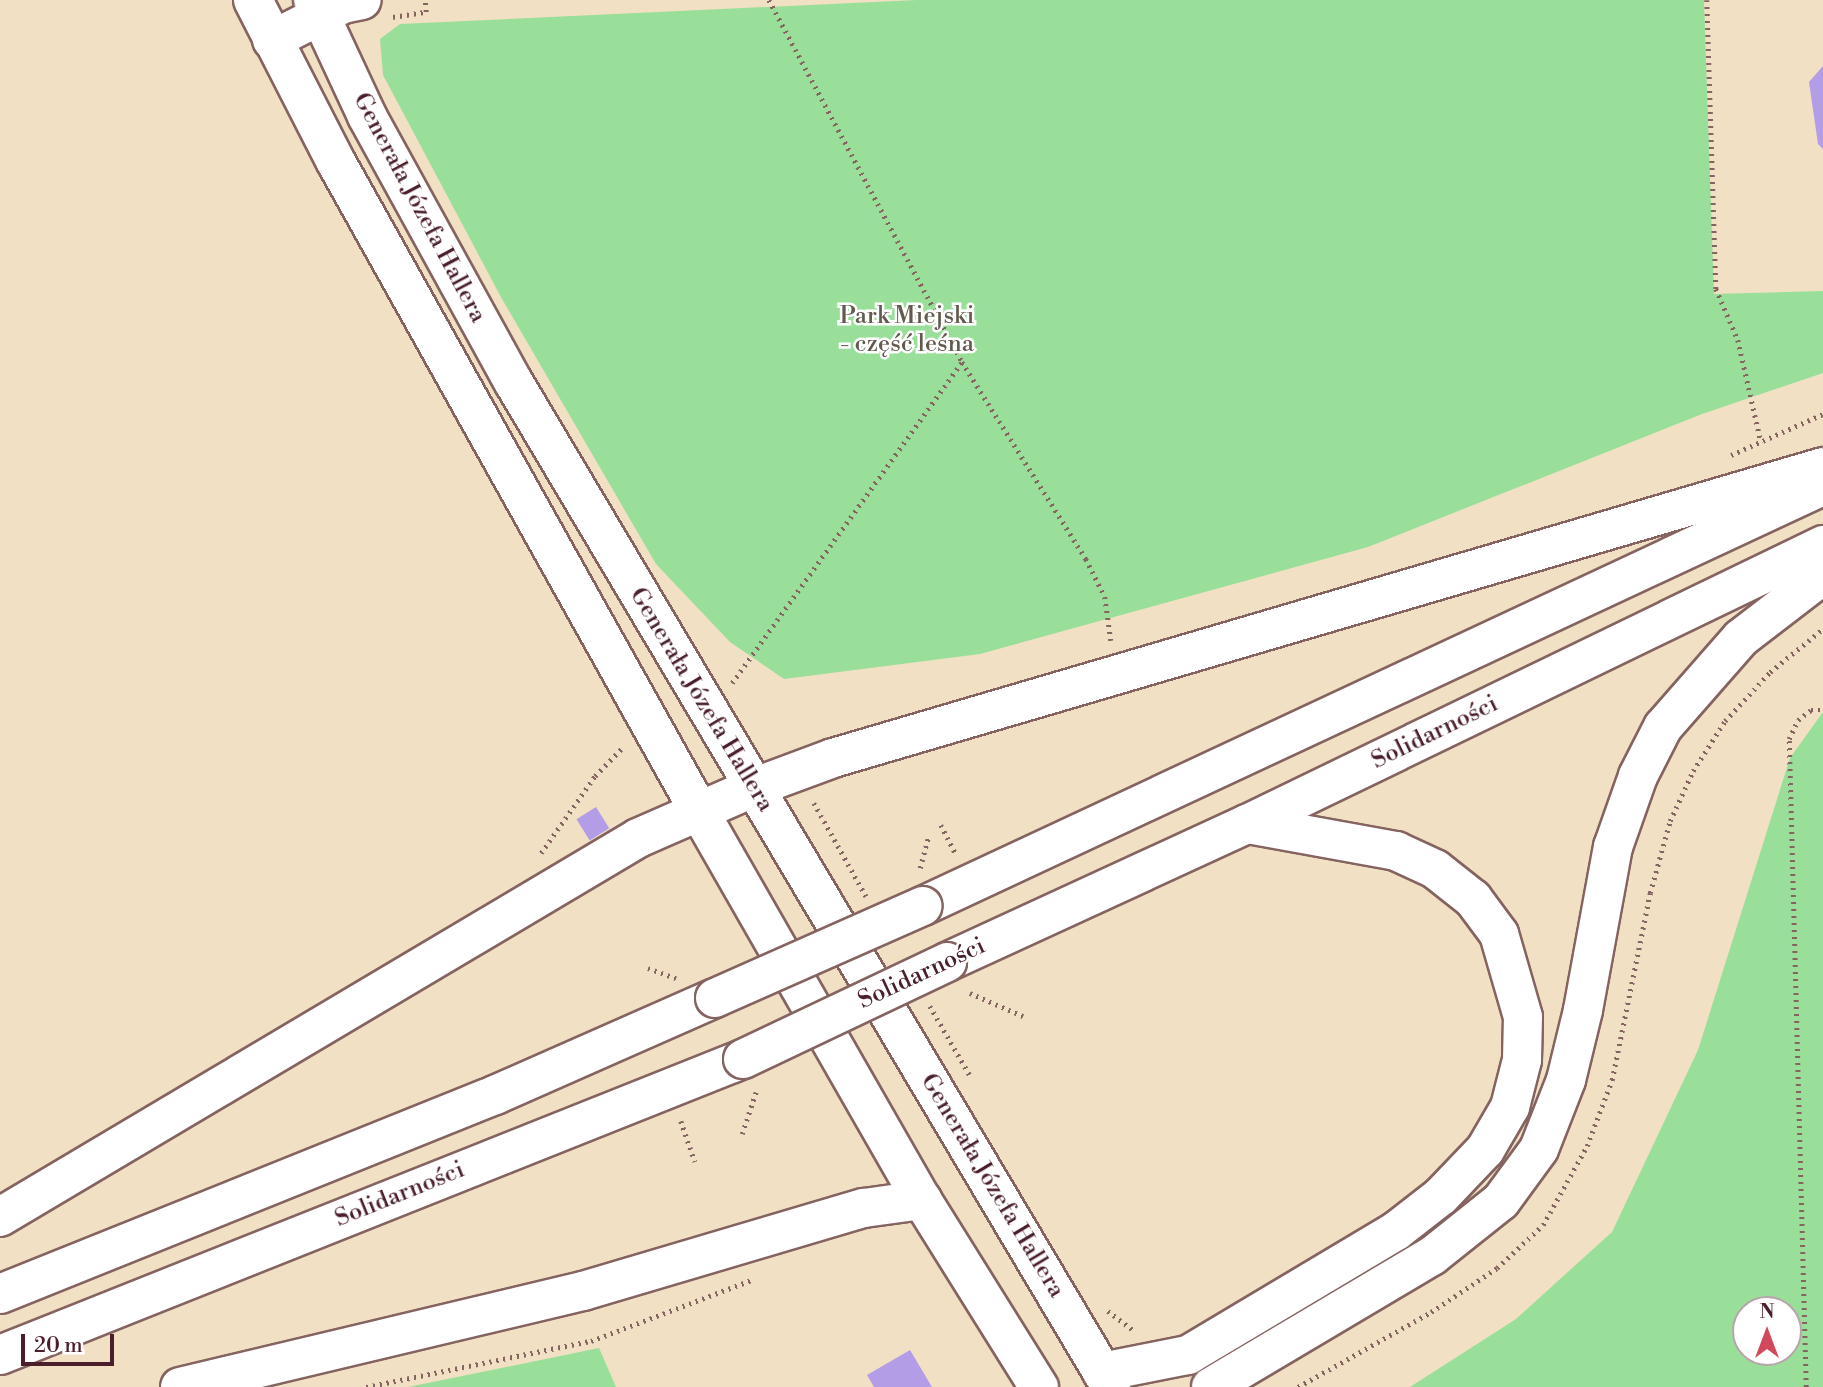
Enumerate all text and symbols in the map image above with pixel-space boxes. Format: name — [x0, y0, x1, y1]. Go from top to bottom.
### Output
street label: Generała Józefa Hallera — [346, 88, 492, 328]
park label: Park Miejski - część leśna — [840, 303, 974, 359]
street label: Generała Józefa Hallera — [623, 583, 779, 817]
street label: Solidarności — [1367, 690, 1503, 776]
street label: Solidarności — [854, 932, 990, 1016]
street label: Generała Józefa Hallera — [914, 1069, 1070, 1303]
street label: Solidarności — [331, 1156, 469, 1234]
north arrow — [1732, 1296, 1802, 1366]
text: N — [1759, 1300, 1775, 1324]
scale bar — [24, 1320, 117, 1364]
text: 20 m — [34, 1333, 83, 1359]

